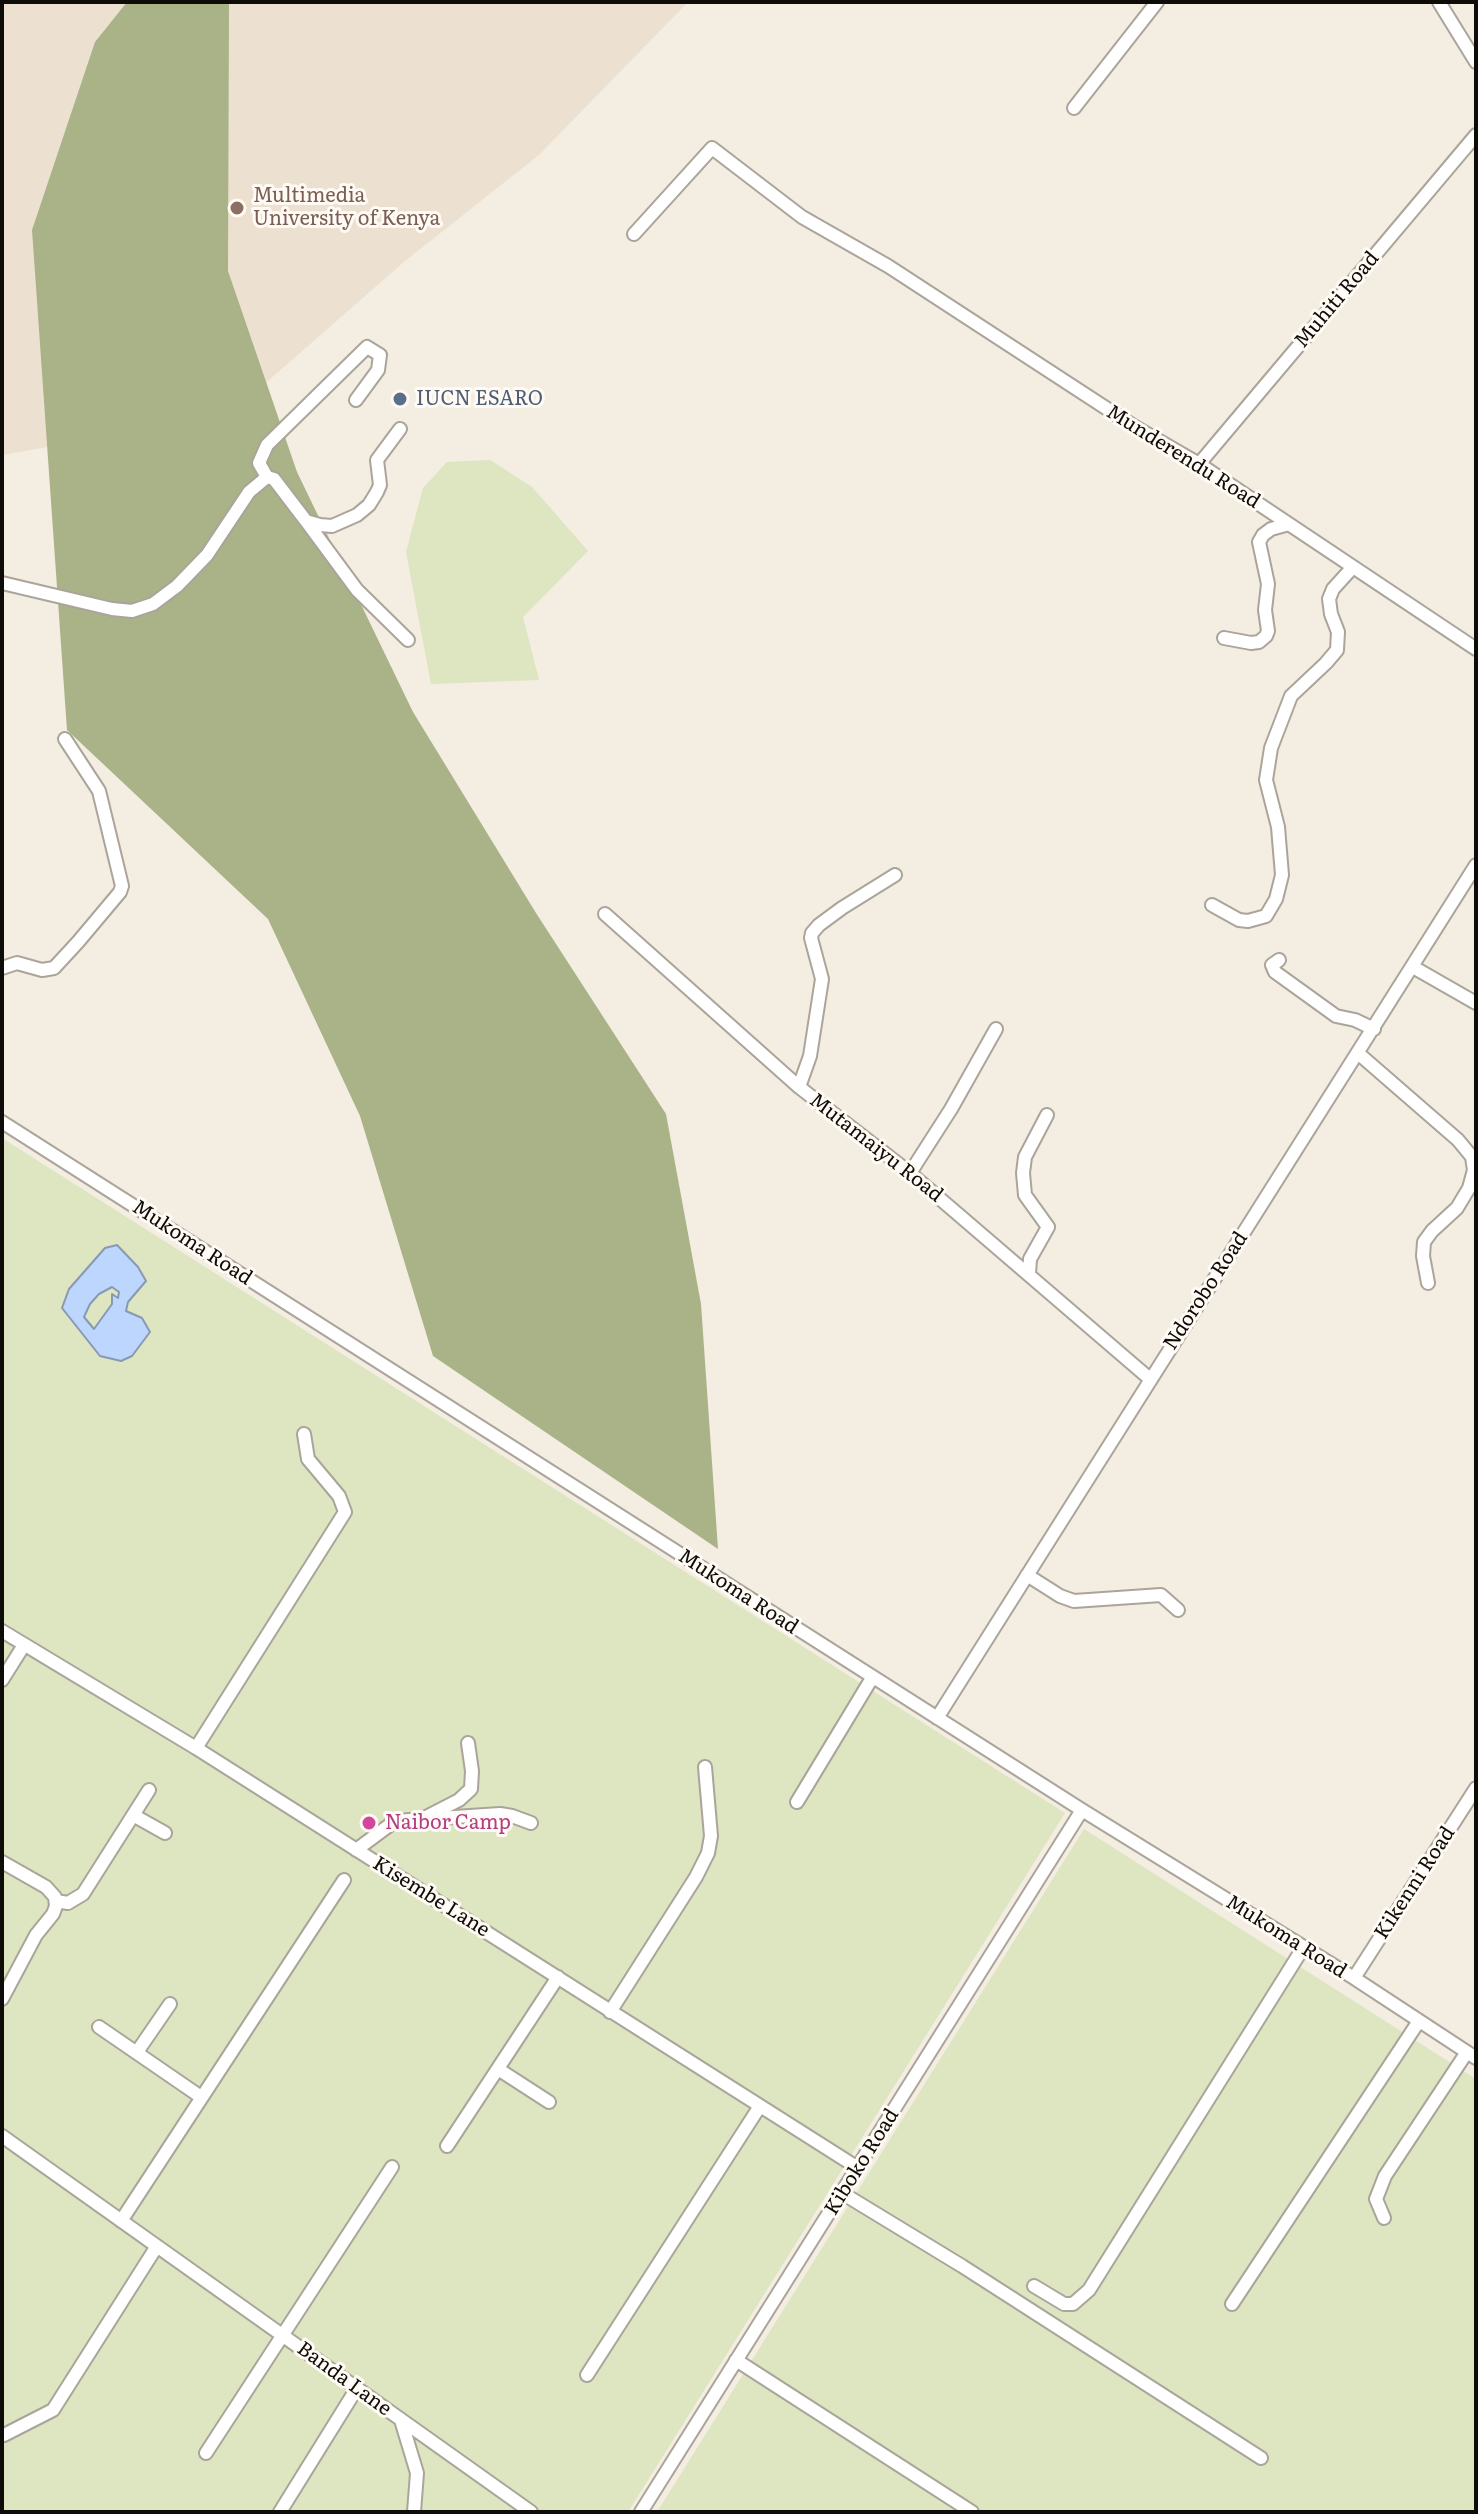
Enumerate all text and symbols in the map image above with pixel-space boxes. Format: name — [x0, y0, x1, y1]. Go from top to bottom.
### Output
place label: Multimedia University of Kenya — [253, 184, 440, 231]
marker: Multimedia University of Kenya — [228, 199, 246, 217]
street label: Muhiti Road — [1290, 247, 1384, 353]
place label: IUCN ESARO — [416, 387, 543, 411]
marker: IUCN ESARO — [391, 390, 409, 408]
street label: Munderendu Road — [1102, 400, 1264, 514]
street label: Mutamaiyu Road — [805, 1088, 947, 1208]
street label: Mukoma Road — [128, 1195, 256, 1291]
street label: Ndorobo Road — [1159, 1227, 1253, 1355]
street label: Mukoma Road — [674, 1544, 802, 1640]
place label: Naibor Camp — [385, 1811, 511, 1835]
marker: Naibor Camp — [360, 1814, 378, 1832]
street label: Kikenni Road — [1370, 1822, 1460, 1944]
street label: Kisembe Lane — [368, 1852, 494, 1942]
street label: Mukoma Road — [1221, 1890, 1351, 1984]
street label: Kiboko Road — [820, 2104, 904, 2220]
street label: Banda Lane — [292, 2337, 396, 2421]

